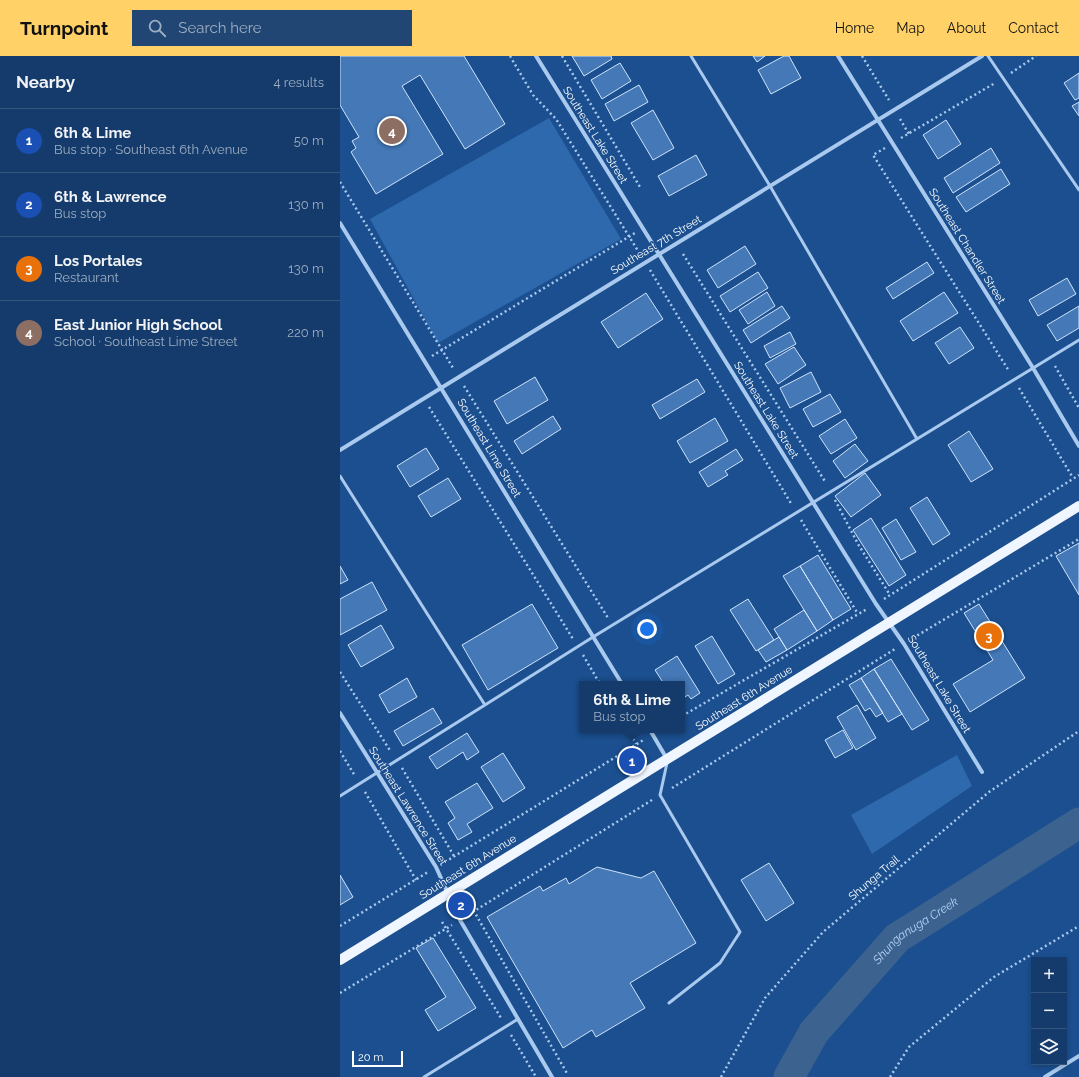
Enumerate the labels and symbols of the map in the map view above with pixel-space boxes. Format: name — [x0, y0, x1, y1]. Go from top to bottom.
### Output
street label: Southeast Lake Street — [560, 84, 630, 186]
pin: 4 — [379, 116, 405, 146]
street label: Southeast Chandler Street — [926, 186, 1008, 306]
street label: Southeast 7th Street — [608, 213, 704, 277]
street label: Southeast Lake Street — [731, 359, 801, 461]
street label: Southeast Lime Street — [454, 396, 524, 500]
your location — [637, 619, 657, 639]
pin: 3 — [976, 621, 1002, 651]
street label: Southeast Lake Street — [905, 633, 974, 736]
street label: Southeast 6th Avenue — [693, 663, 795, 733]
street label: Southeast Lawrence Street — [366, 744, 450, 868]
pin: 1 — [619, 746, 645, 776]
street label: Southeast 6th Avenue — [417, 832, 519, 902]
street label: Shunga Trail — [846, 853, 902, 903]
pin: 2 — [448, 890, 474, 920]
water label: Shunganuga Creek — [869, 894, 961, 968]
scale bar — [352, 1049, 403, 1068]

